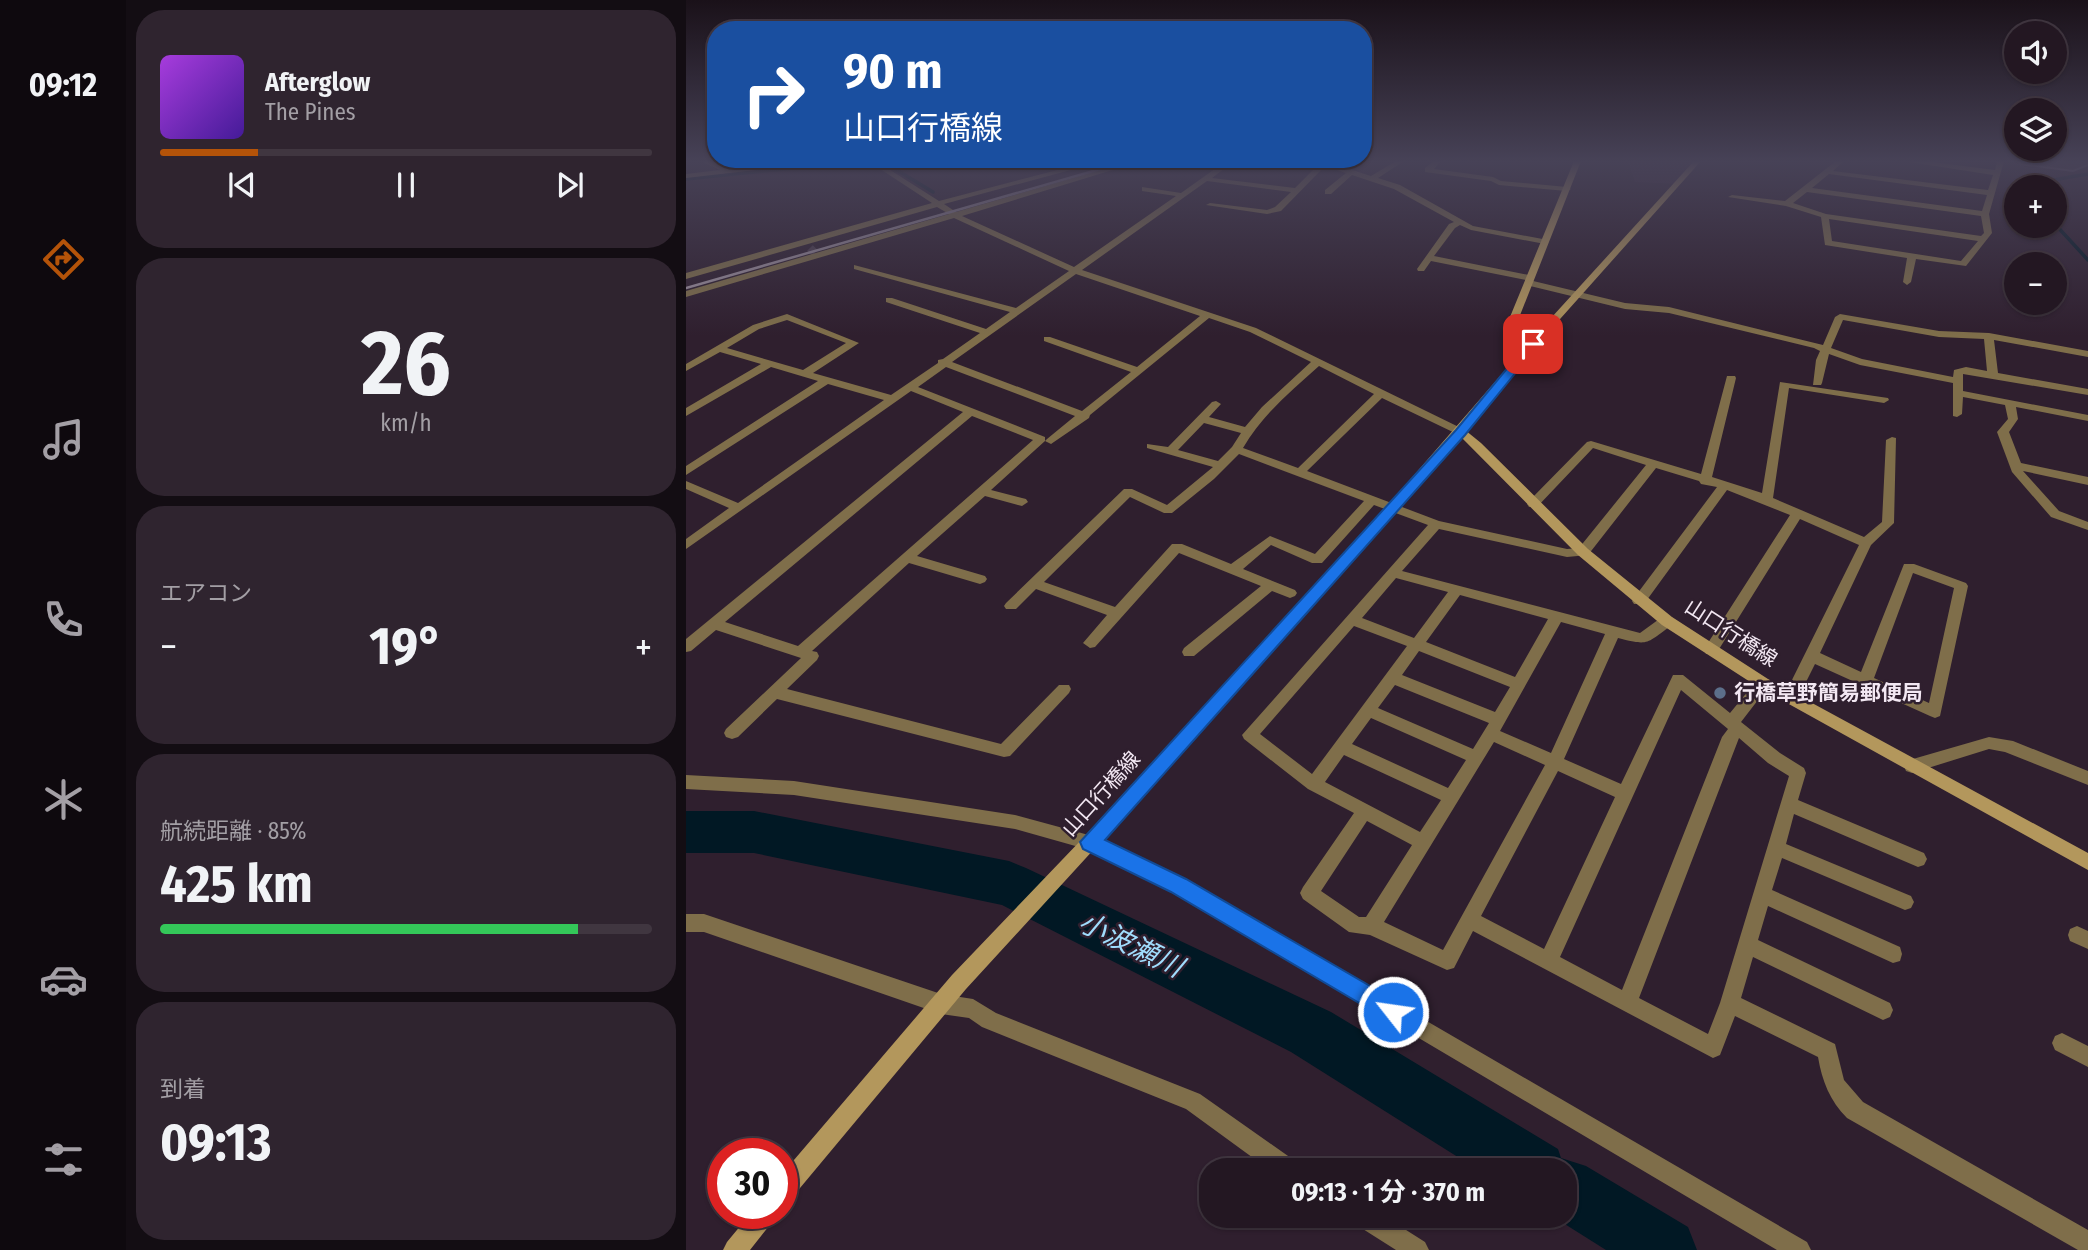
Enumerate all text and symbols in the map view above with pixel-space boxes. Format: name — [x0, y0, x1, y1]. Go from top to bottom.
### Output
map controls — [2004, 21, 2067, 315]
button: sound — [2004, 21, 2067, 84]
text: 90 m — [843, 42, 943, 101]
icon: right — [728, 49, 819, 140]
text: 09:12 — [29, 66, 97, 104]
text: Afterglow — [265, 67, 370, 98]
text: The Pines — [265, 98, 356, 126]
button: layers — [2004, 98, 2067, 161]
text: 山口行橋線 — [843, 109, 1003, 147]
icon: previous — [223, 166, 261, 204]
icon: pause — [387, 166, 425, 204]
icon: next — [551, 166, 589, 204]
button: + — [2004, 175, 2067, 238]
icon: directions — [39, 235, 88, 284]
button: − — [2004, 252, 2067, 315]
text: 26 — [361, 309, 451, 418]
pin — [1503, 314, 1563, 374]
icon: arrive — [1514, 325, 1552, 363]
text: km/h — [380, 409, 432, 437]
icon: music — [39, 415, 88, 464]
text: エアコン — [160, 579, 252, 607]
street label: 山口行橋線 — [1680, 594, 1782, 672]
icon: phone — [39, 595, 88, 644]
text: 19° — [369, 615, 443, 678]
text: − — [160, 624, 177, 670]
text: + — [635, 624, 652, 670]
place label: 行橋草野簡易郵便局 — [1734, 680, 1923, 706]
marker: 行橋草野簡易郵便局 — [1712, 685, 1728, 701]
street label: 山口行橋線 — [1056, 746, 1146, 842]
icon: climate — [39, 775, 88, 824]
text: 航続距離 · 85% — [160, 817, 307, 845]
text: 425 km — [160, 853, 313, 916]
water label: 小波瀬川 — [1073, 905, 1191, 985]
icon: car — [39, 955, 88, 1004]
position arrow — [1356, 975, 1430, 1049]
text: 到着 — [160, 1075, 206, 1103]
text: 09:13 — [160, 1111, 272, 1174]
icon: filters — [39, 1135, 88, 1184]
speed limit sign: 30 — [707, 1138, 798, 1229]
text: 09:13 · 1 分 · 370 m — [1291, 1177, 1485, 1208]

